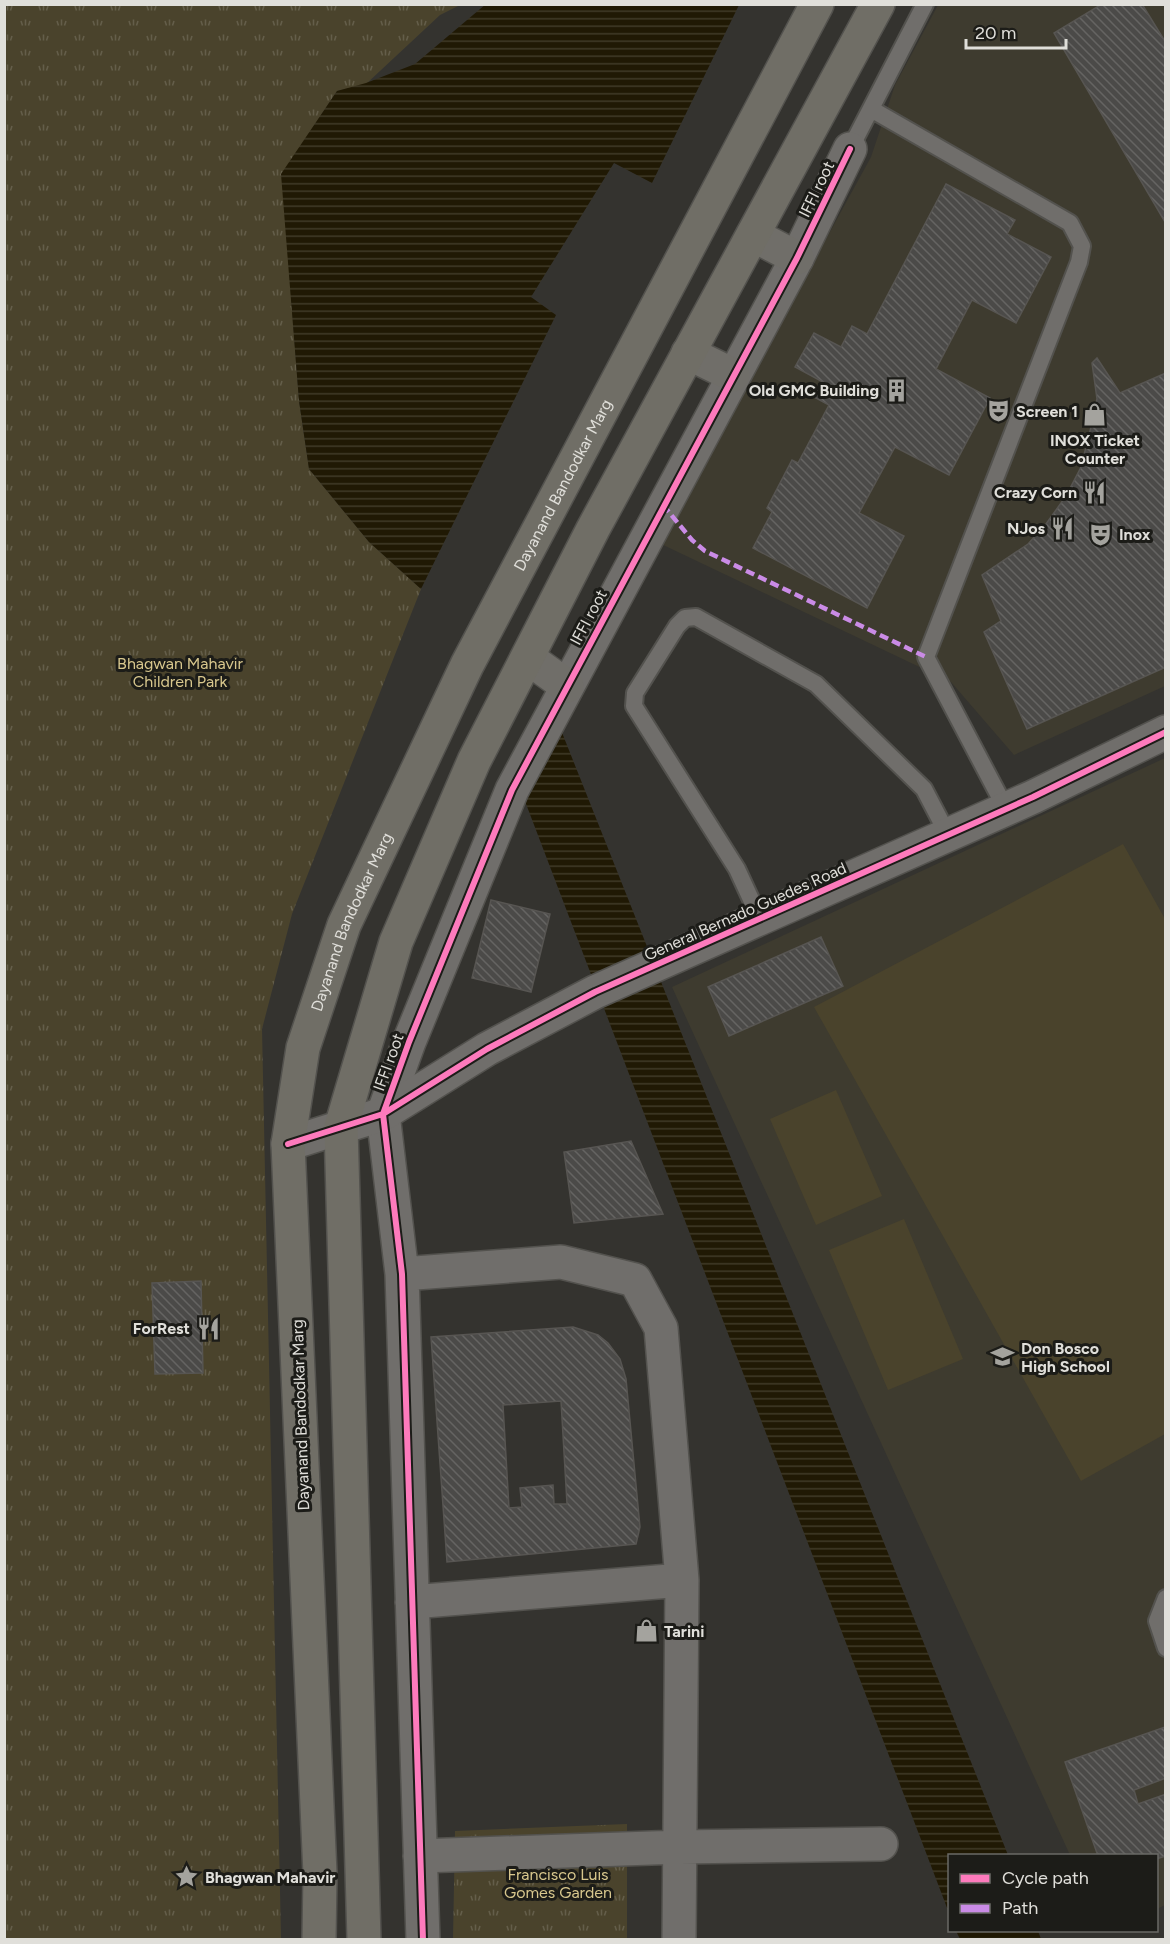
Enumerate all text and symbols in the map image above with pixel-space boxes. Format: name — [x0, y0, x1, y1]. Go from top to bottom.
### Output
scale bar — [966, 12, 1066, 50]
text: 20 m — [975, 22, 1016, 44]
street label: IFFI root — [795, 158, 838, 220]
building icon: Old GMC Building — [884, 377, 910, 403]
place label: Old GMC Building — [749, 381, 879, 400]
street label: Dayanand Bandodkar Marg — [510, 396, 616, 574]
theatre icon: Screen 1 — [985, 398, 1011, 424]
place label: Screen 1 — [1016, 402, 1078, 421]
shop icon: INOX Ticket Counter — [1082, 402, 1108, 428]
place label: INOX Ticket Counter — [1050, 431, 1140, 468]
restaurant icon: Crazy Corn — [1082, 479, 1108, 505]
place label: Crazy Corn — [994, 483, 1077, 502]
restaurant icon: NJos — [1050, 515, 1076, 541]
place label: NJos — [1007, 519, 1046, 538]
theatre icon: Inox — [1088, 521, 1114, 547]
place label: Inox — [1119, 525, 1151, 544]
street label: IFFI root — [566, 586, 611, 648]
park label: Bhagwan Mahavir Children Park — [117, 654, 243, 691]
street label: Dayanand Bandodkar Marg — [307, 830, 396, 1014]
street label: General Bernado Guedes Road — [641, 858, 849, 965]
street label: IFFI root — [369, 1031, 408, 1094]
restaurant icon: ForRest — [195, 1315, 221, 1341]
place label: ForRest — [133, 1319, 190, 1338]
street label: Dayanand Bandodkar Marg — [288, 1319, 313, 1511]
place label: Don Bosco High School — [1021, 1339, 1110, 1376]
school or university icon: Don Bosco High School — [990, 1344, 1016, 1370]
shop icon: Tarini — [633, 1618, 659, 1644]
place label: Tarini — [664, 1622, 704, 1641]
legend — [948, 1854, 1158, 1932]
place icon: Bhagwan Mahavir — [174, 1864, 200, 1890]
park label: Francisco Luis Gomes Garden — [504, 1865, 612, 1902]
text: Cycle path — [1002, 1867, 1089, 1889]
place label: Bhagwan Mahavir — [205, 1868, 335, 1887]
text: Path — [1002, 1897, 1038, 1919]

